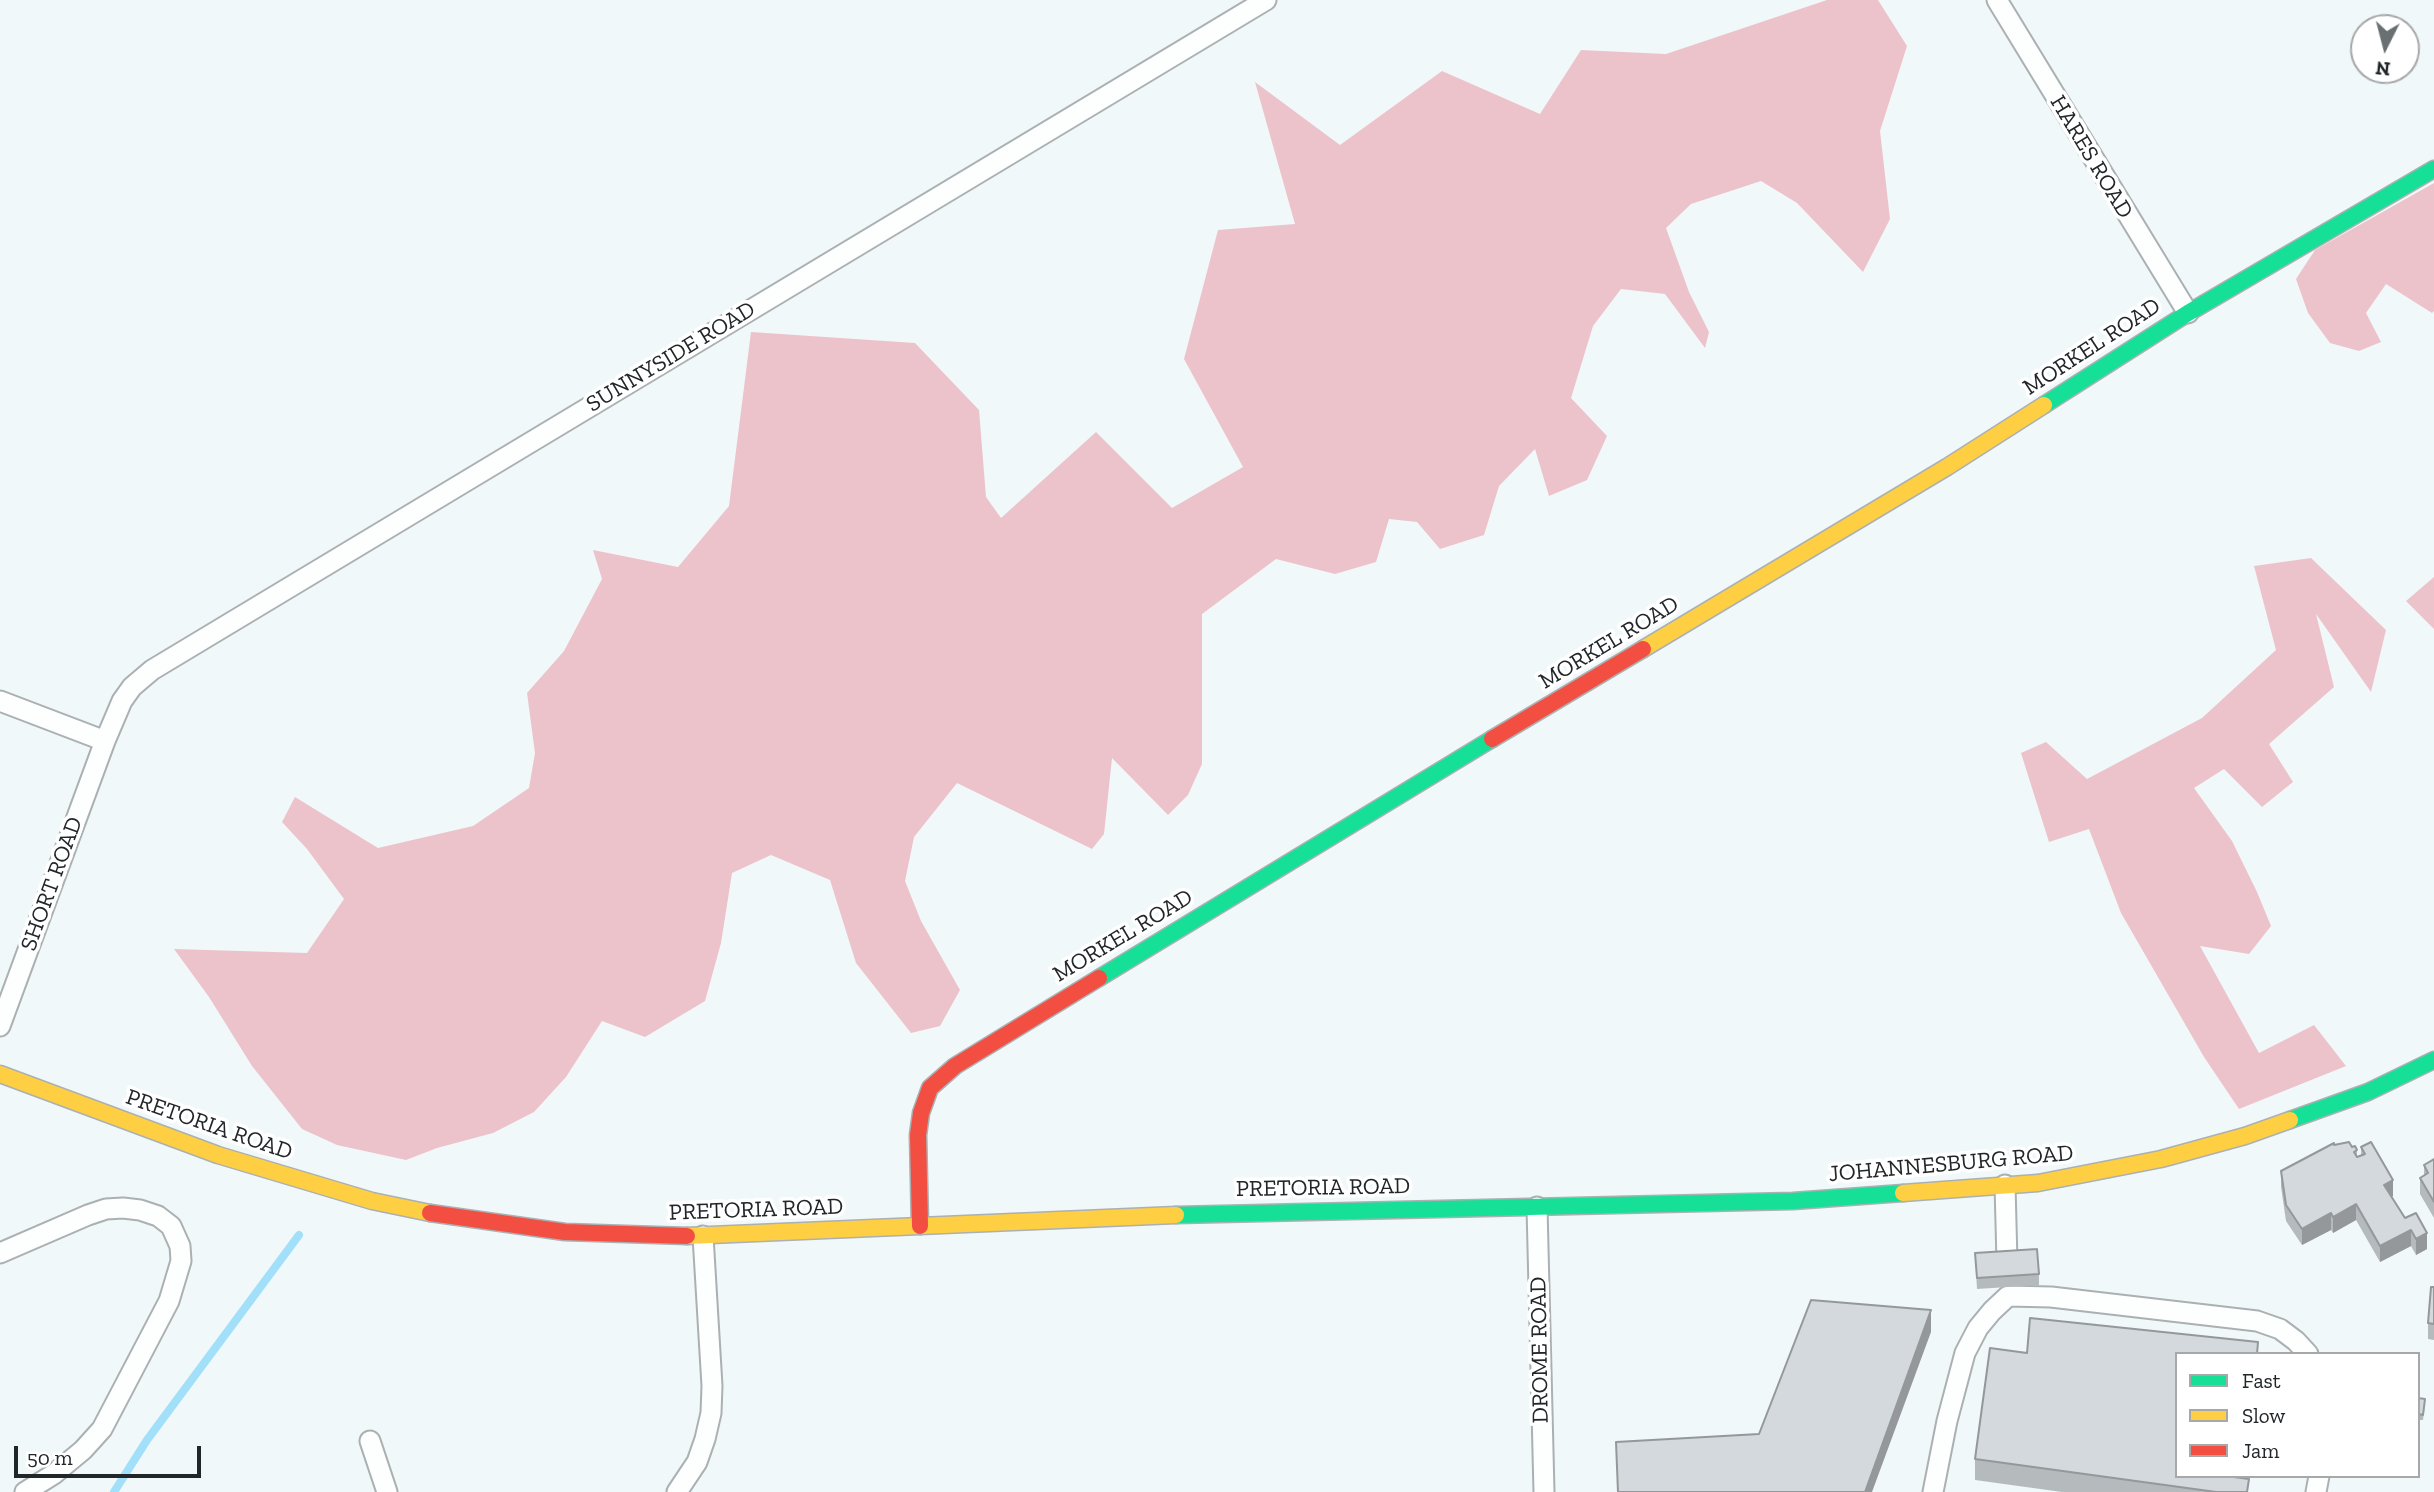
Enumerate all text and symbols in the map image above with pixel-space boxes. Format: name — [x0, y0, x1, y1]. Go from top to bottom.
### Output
north arrow — [2350, 14, 2420, 84]
text: N — [2375, 56, 2391, 81]
street label: HARES ROAD — [2043, 90, 2139, 224]
street label: MORKEL ROAD — [2018, 292, 2166, 402]
street label: SUNNYSIDE ROAD — [582, 296, 760, 418]
street label: MORKEL ROAD — [1534, 590, 1684, 696]
street label: SHORT ROAD — [15, 813, 89, 955]
street label: MORKEL ROAD — [1048, 883, 1198, 989]
street label: PRETORIA ROAD — [122, 1084, 296, 1166]
street label: JOHANNESBURG ROAD — [1828, 1140, 2074, 1188]
street label: PRETORIA ROAD — [1236, 1173, 1410, 1203]
street label: PRETORIA ROAD — [668, 1193, 844, 1227]
street label: DROME ROAD — [1525, 1276, 1555, 1424]
legend — [2175, 1352, 2420, 1478]
text: Fast — [2242, 1368, 2281, 1393]
text: Slow — [2242, 1403, 2285, 1428]
scale bar — [18, 1432, 205, 1476]
text: Jam — [2242, 1438, 2279, 1463]
text: 50 m — [27, 1445, 73, 1470]

